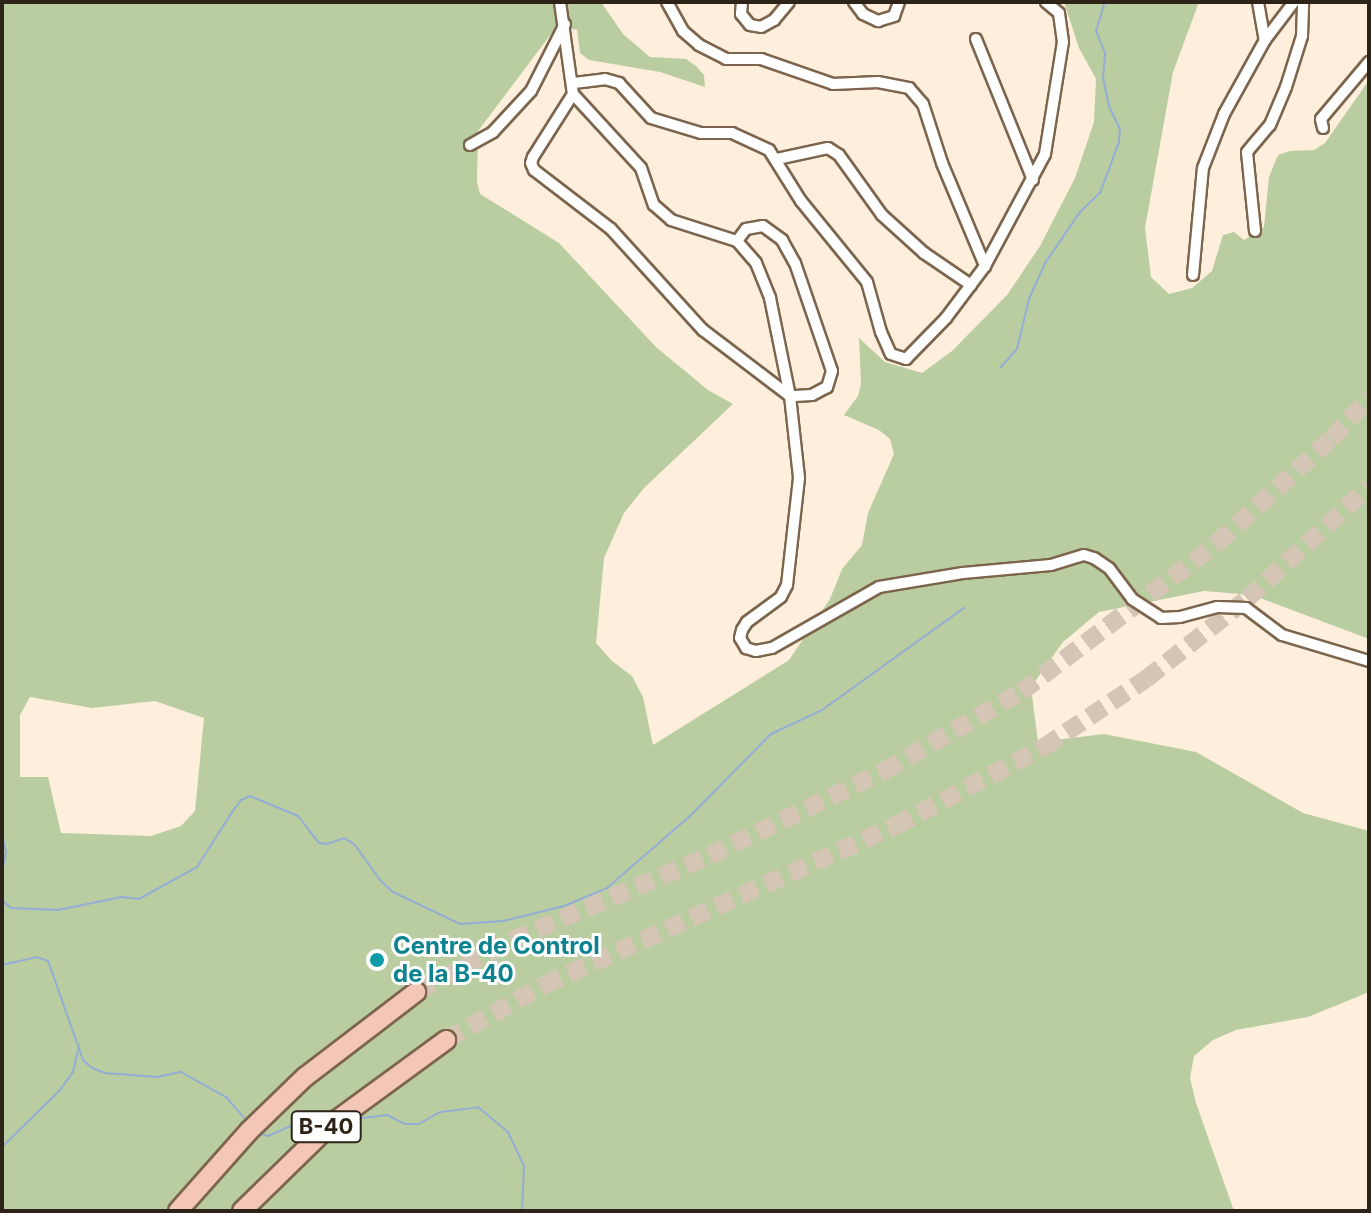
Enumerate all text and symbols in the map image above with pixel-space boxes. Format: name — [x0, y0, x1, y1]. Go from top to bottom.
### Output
place label: Centre de Control de la B-40 — [393, 932, 600, 988]
marker: Centre de Control de la B-40 — [368, 951, 386, 969]
road number: B-40 — [290, 1109, 362, 1145]

